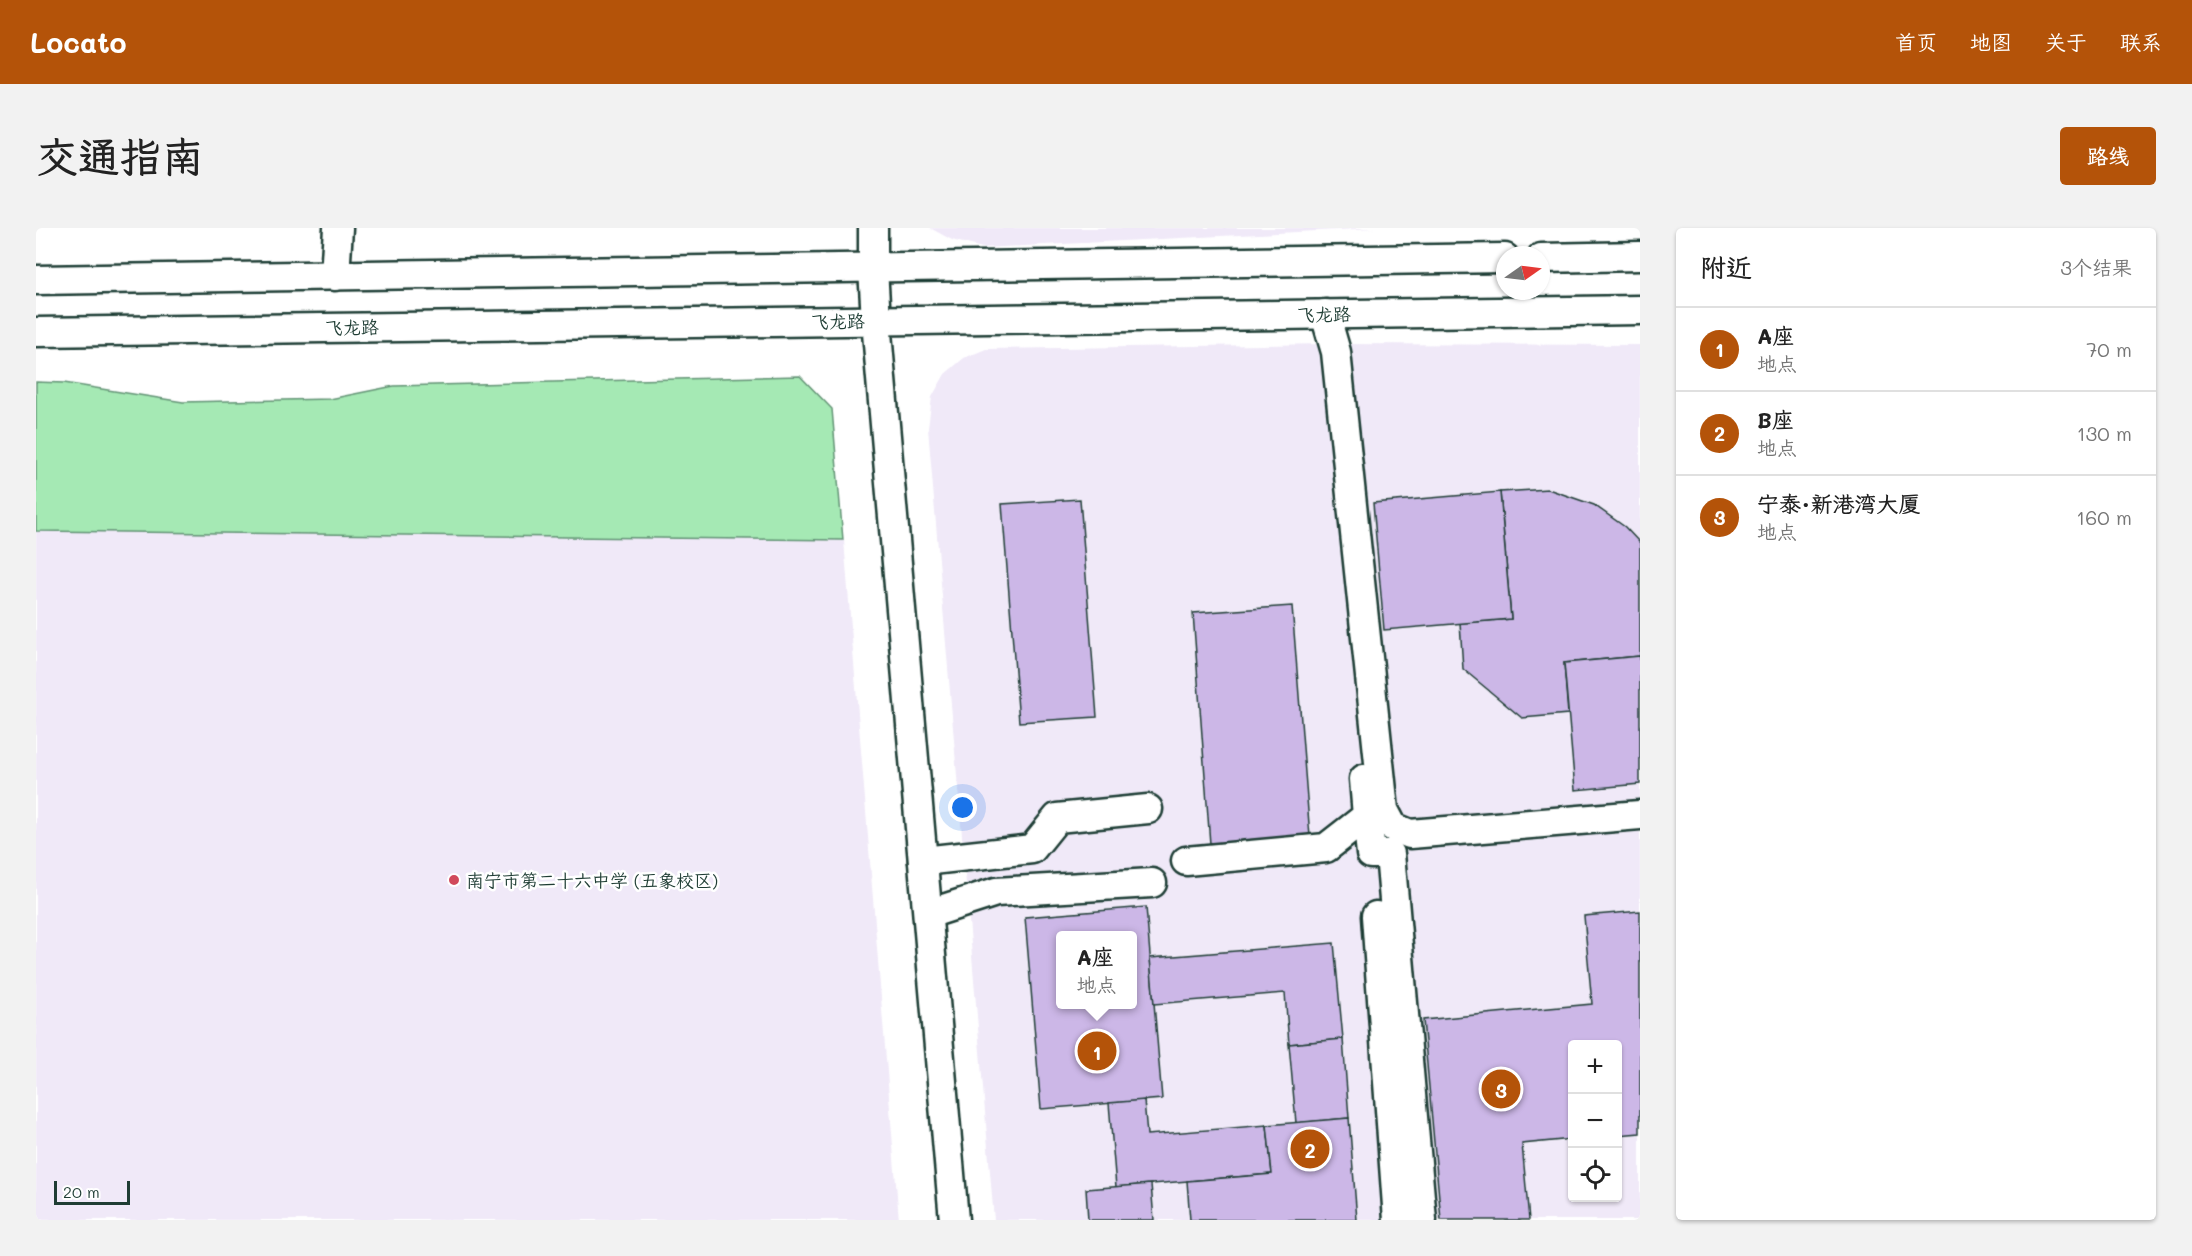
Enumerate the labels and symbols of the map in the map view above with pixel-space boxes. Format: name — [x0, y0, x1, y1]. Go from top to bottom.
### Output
north arrow — [1496, 246, 1550, 300]
street label: 飞龙路 — [1297, 302, 1351, 326]
street label: 飞龙路 — [811, 309, 865, 333]
street label: 飞龙路 — [325, 315, 379, 339]
your location — [948, 793, 977, 822]
place label: 南宁市第二十六中学 (五象校区) — [466, 868, 718, 892]
marker: 南宁市第二十六中学 (五象校区) — [447, 873, 461, 887]
pin: 1 — [1078, 1028, 1116, 1074]
pin: 3 — [1482, 1066, 1520, 1112]
pin: 2 — [1290, 1126, 1330, 1172]
scale bar — [54, 1178, 130, 1206]

